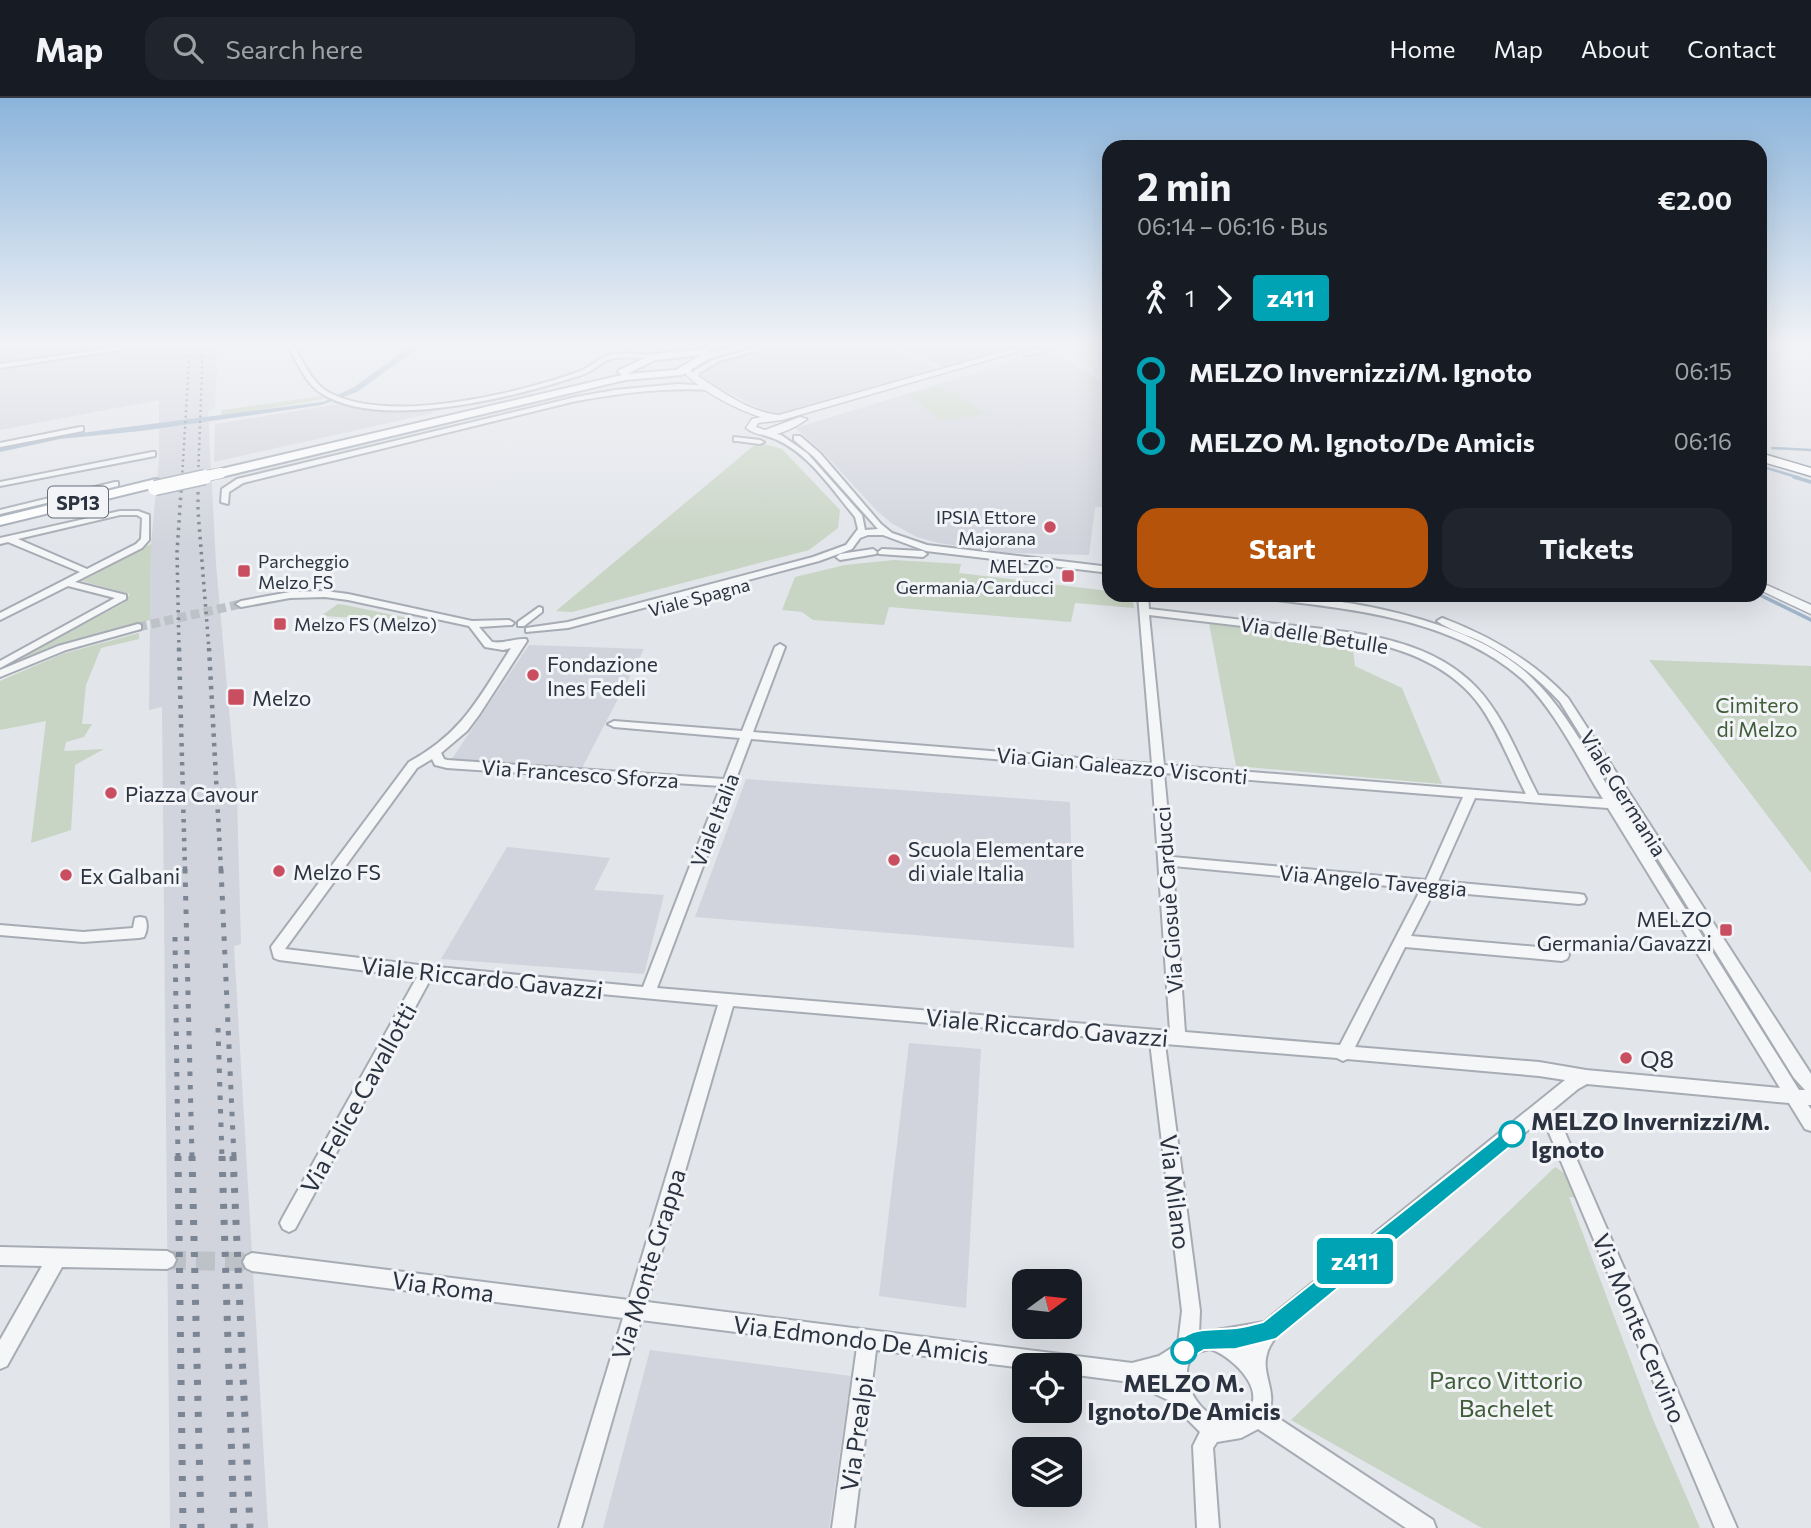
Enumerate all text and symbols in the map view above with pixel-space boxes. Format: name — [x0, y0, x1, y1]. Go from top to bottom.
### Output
search box — [145, 17, 635, 80]
text: Map — [35, 28, 103, 69]
icon: search — [169, 29, 207, 67]
text: Search here — [225, 33, 363, 64]
text: Home — [1390, 34, 1456, 63]
text: Map — [1494, 34, 1543, 63]
text: About — [1581, 34, 1649, 63]
text: Contact — [1687, 34, 1776, 63]
text: 2 min — [1137, 162, 1232, 209]
text: €2.00 — [1658, 184, 1732, 215]
text: 06:14 – 06:16 · Bus — [1137, 212, 1328, 240]
icon: walk — [1137, 279, 1175, 317]
icon: forward — [1205, 279, 1243, 317]
text: z411 — [1267, 283, 1315, 312]
text: 1 — [1185, 284, 1195, 312]
text: MELZO Invernizzi/M. Ignoto — [1189, 356, 1532, 387]
text: 06:15 — [1675, 357, 1732, 385]
text: MELZO M. Ignoto/De Amicis — [1189, 426, 1535, 457]
text: 06:16 — [1674, 427, 1732, 455]
road number: SP13 — [48, 486, 108, 518]
place label: IPSIA Ettore Majorana — [936, 506, 1036, 549]
button: Start — [1137, 508, 1428, 588]
button: Tickets — [1442, 508, 1732, 588]
marker: IPSIA Ettore Majorana — [1042, 519, 1058, 535]
place label: Parcheggio Melzo FS — [258, 550, 349, 593]
place label: MELZO Germania/Carducci — [896, 555, 1054, 598]
marker: Parcheggio Melzo FS — [236, 563, 252, 579]
marker: MELZO Germania/Carducci — [1060, 568, 1076, 584]
street label: Viale Spagna — [646, 573, 752, 621]
street label: Via delle Betulle — [1238, 610, 1390, 658]
place label: Melzo FS (Melzo) — [294, 613, 437, 635]
marker: Melzo FS (Melzo) — [272, 616, 288, 632]
place label: Fondazione Ines Fedeli — [547, 651, 658, 700]
marker: Fondazione Ines Fedeli — [525, 667, 541, 683]
place label: Melzo — [252, 685, 311, 710]
marker: Melzo — [226, 687, 246, 707]
park label: Cimitero di Melzo — [1715, 692, 1799, 741]
street label: Viale Germania — [1575, 725, 1673, 861]
street label: Via Gian Galeazzo Visconti — [995, 742, 1249, 788]
street label: Via Francesco Sforza — [480, 754, 680, 792]
street label: Viale Italia — [685, 770, 743, 870]
place label: Piazza Cavour — [125, 781, 259, 806]
marker: Piazza Cavour — [103, 785, 119, 801]
street label: Via Giosuè Carducci — [1149, 805, 1187, 995]
place label: Scuola Elementare di viale Italia — [908, 836, 1084, 885]
marker: Scuola Elementare di viale Italia — [886, 852, 902, 868]
place label: Melzo FS — [293, 859, 381, 884]
street label: Via Angelo Taveggia — [1278, 859, 1468, 901]
place label: Ex Galbani — [80, 863, 180, 888]
marker: Melzo FS — [271, 863, 287, 879]
marker: Ex Galbani — [58, 867, 74, 883]
place label: MELZO Germania/Gavazzi — [1537, 906, 1712, 955]
marker: MELZO Germania/Gavazzi — [1718, 922, 1734, 938]
street label: Viale Riccardo Gavazzi — [359, 950, 605, 1004]
street label: Via Felice Cavallotti — [294, 998, 422, 1198]
street label: Viale Riccardo Gavazzi — [924, 1002, 1170, 1052]
place label: Q8 — [1640, 1044, 1674, 1073]
marker: Q8 — [1618, 1050, 1634, 1066]
place label: MELZO Invernizzi/M. Ignoto — [1531, 1106, 1770, 1163]
marker: MELZO Invernizzi/M. Ignoto — [1499, 1121, 1525, 1147]
street label: Via Milano — [1155, 1133, 1197, 1251]
street label: Via Monte Grappa — [605, 1165, 691, 1363]
street label: Via Monte Cervino — [1587, 1229, 1693, 1427]
line badge: z411 — [1306, 1238, 1404, 1284]
text: z411 — [1331, 1246, 1379, 1275]
street label: Via Roma — [390, 1264, 496, 1308]
north arrow — [1012, 1269, 1082, 1339]
map controls — [1012, 1269, 1082, 1507]
street label: Via Edmondo De Amicis — [732, 1309, 990, 1369]
marker: MELZO M. Ignoto/De Amicis — [1171, 1338, 1197, 1364]
button: locate — [1012, 1353, 1082, 1423]
park label: Parco Vittorio Bachelet — [1429, 1365, 1583, 1422]
place label: MELZO M. Ignoto/De Amicis — [1087, 1368, 1281, 1425]
street label: Via Prealpi — [834, 1375, 878, 1493]
button: layers — [1012, 1437, 1082, 1507]

